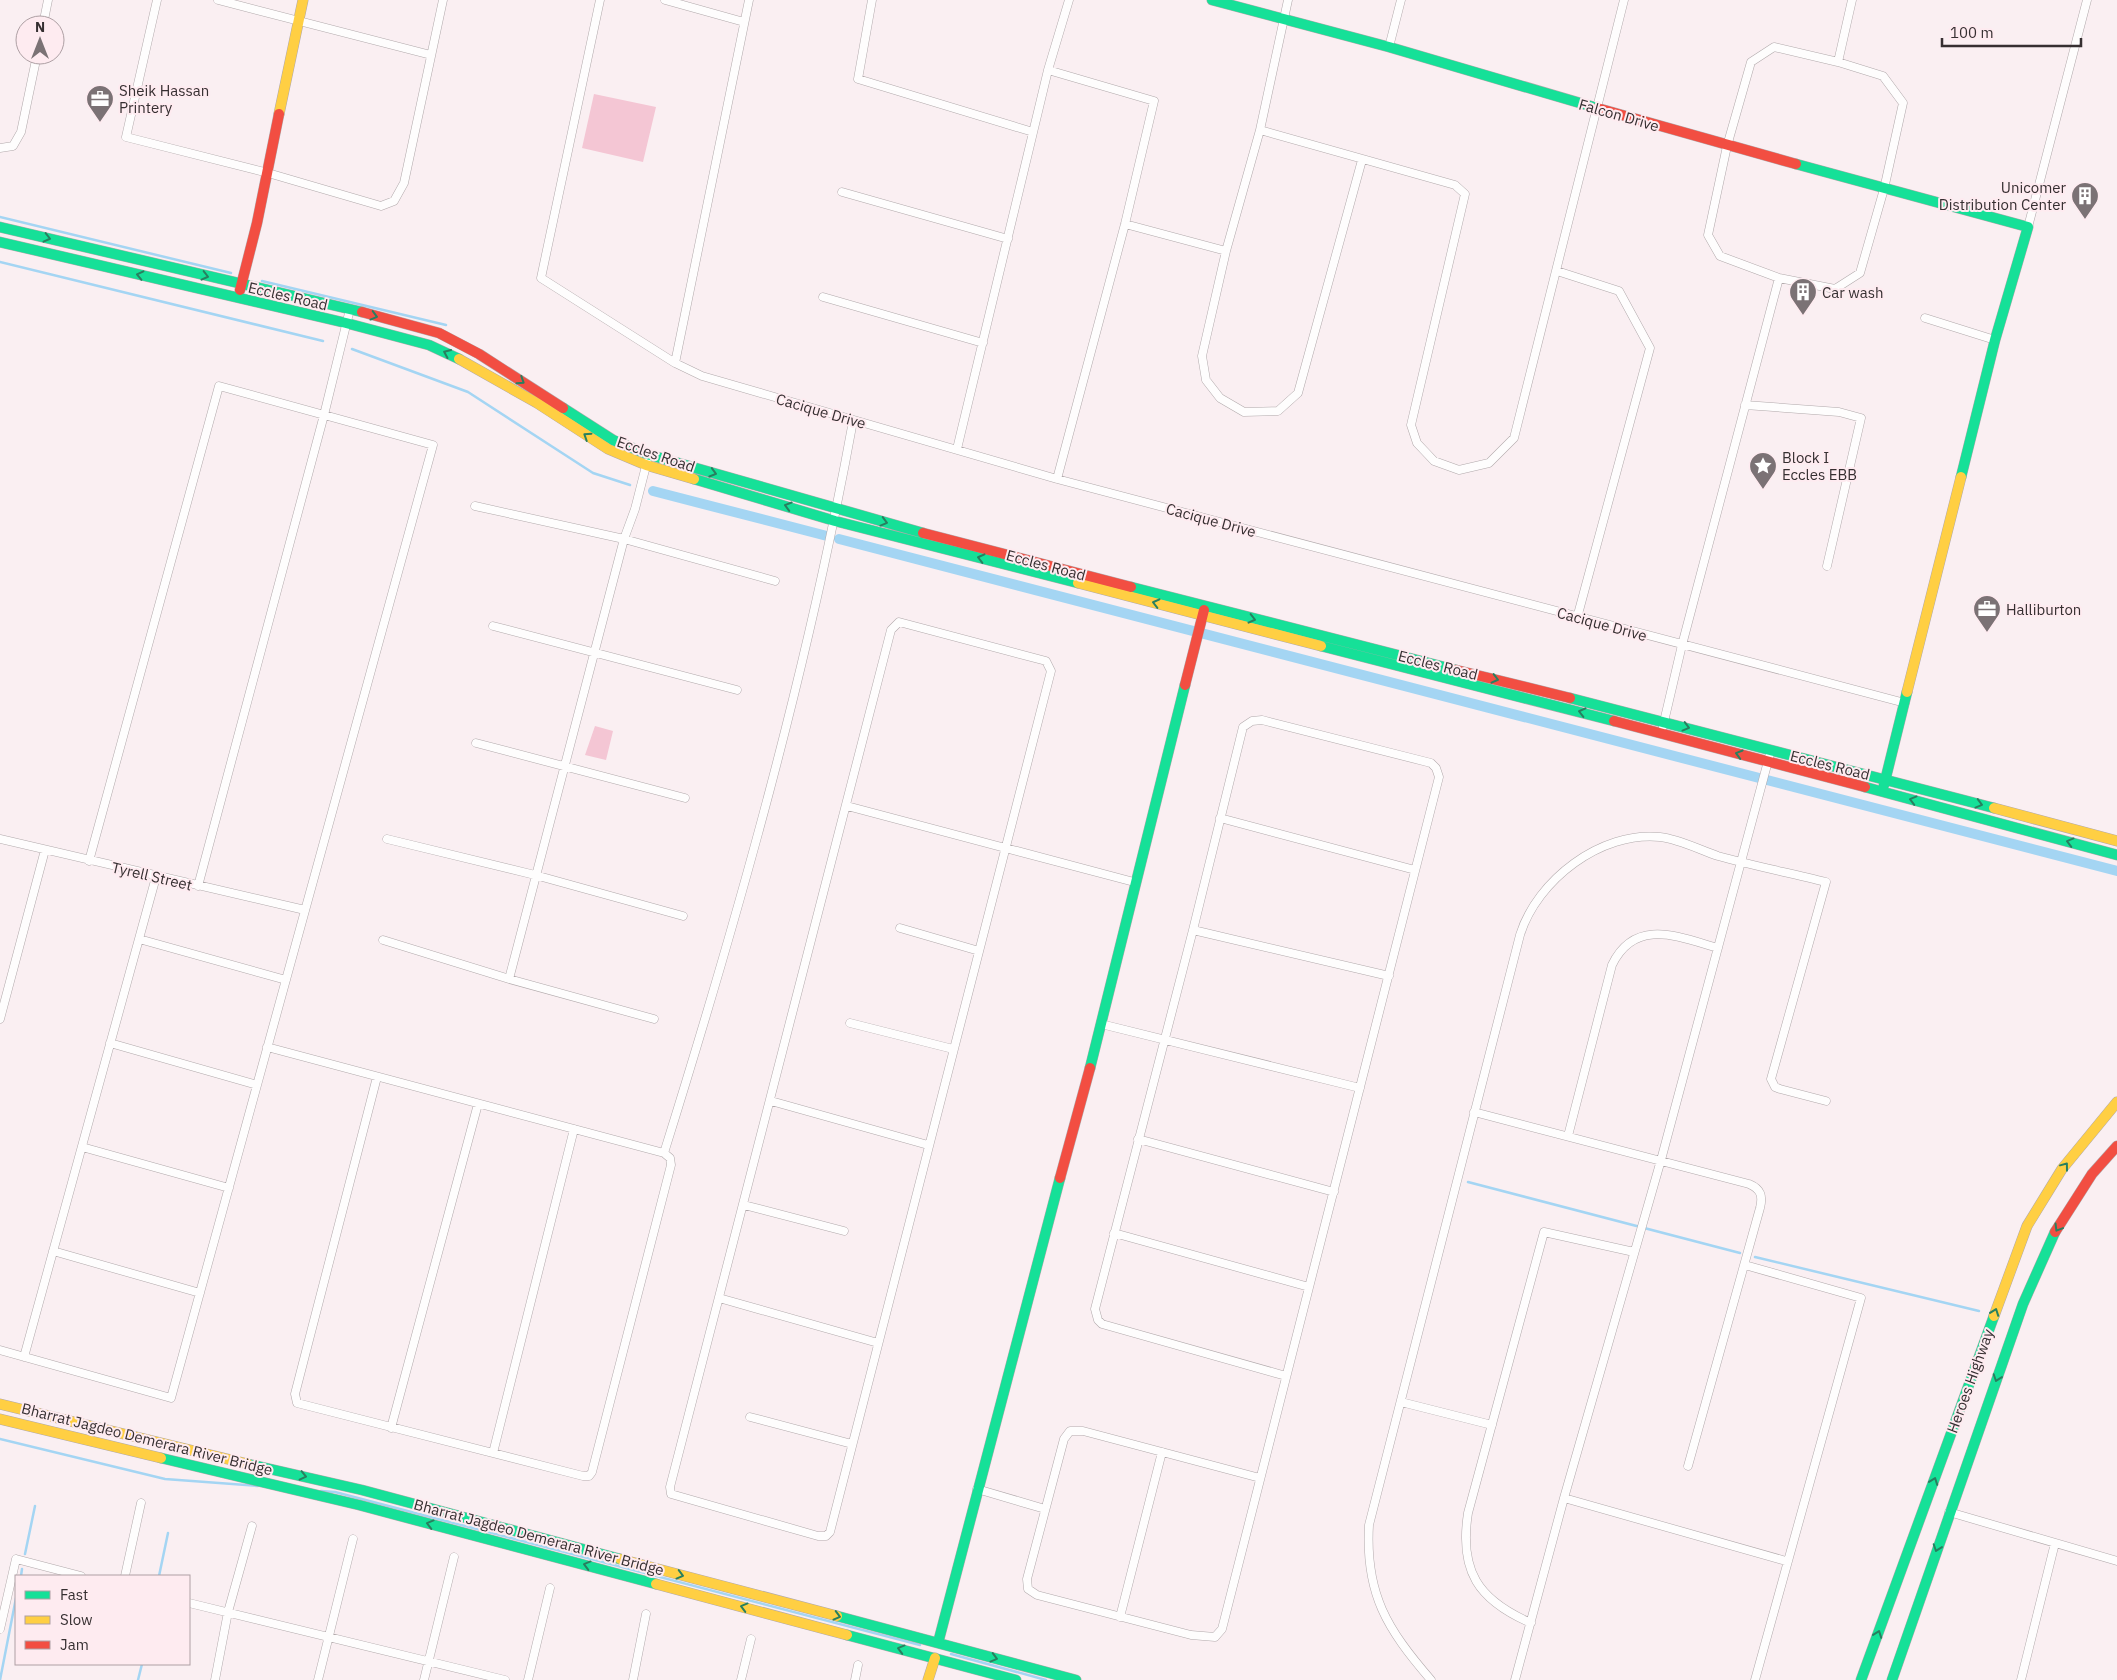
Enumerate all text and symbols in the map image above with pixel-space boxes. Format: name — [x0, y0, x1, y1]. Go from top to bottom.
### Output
north arrow — [15, 15, 65, 65]
scale bar — [1942, 15, 2081, 47]
text: N — [35, 18, 45, 36]
text: 100 m — [1950, 23, 1994, 42]
place label: Sheik Hassan Printery — [119, 81, 209, 117]
office icon: Sheik Hassan Printery — [85, 84, 115, 123]
street label: Falcon Drive — [1577, 94, 1661, 136]
place label: Unicomer Distribution Center — [1939, 178, 2066, 214]
building icon: Unicomer Distribution Center — [2070, 181, 2100, 220]
one-way arrow — [43, 232, 52, 243]
one-way arrow — [135, 270, 144, 281]
one-way arrow — [201, 270, 210, 281]
building icon: Car wash — [1788, 277, 1818, 316]
street label: Eccles Road — [246, 278, 330, 314]
place label: Car wash — [1822, 283, 1884, 302]
one-way arrow — [369, 310, 378, 321]
one-way arrow — [443, 349, 452, 360]
one-way arrow — [516, 374, 525, 384]
street label: Cacique Drive — [774, 389, 868, 433]
one-way arrow — [583, 432, 592, 442]
street label: Eccles Road — [614, 432, 698, 476]
place label: Block I Eccles EBB — [1782, 448, 1857, 484]
place icon: Block I Eccles EBB — [1748, 451, 1778, 490]
one-way arrow — [709, 468, 717, 478]
street label: Cacique Drive — [1164, 499, 1258, 541]
one-way arrow — [784, 502, 793, 512]
one-way arrow — [880, 517, 888, 527]
street label: Eccles Road — [1004, 545, 1088, 585]
one-way arrow — [977, 553, 986, 564]
office icon: Halliburton — [1972, 594, 2002, 633]
one-way arrow — [1151, 598, 1160, 609]
place label: Halliburton — [2006, 600, 2081, 619]
street label: Cacique Drive — [1555, 603, 1649, 645]
one-way arrow — [1247, 613, 1255, 623]
street label: Eccles Road — [1396, 646, 1480, 684]
one-way arrow — [1490, 673, 1498, 683]
one-way arrow — [1578, 707, 1586, 718]
one-way arrow — [1682, 721, 1690, 731]
street label: Eccles Road — [1788, 746, 1872, 784]
one-way arrow — [1735, 749, 1743, 760]
one-way arrow — [1909, 795, 1917, 806]
one-way arrow — [1974, 798, 1983, 809]
one-way arrow — [2066, 838, 2074, 848]
street label: Tyrell Street — [110, 858, 194, 894]
one-way arrow — [2059, 1163, 2067, 1172]
one-way arrow — [2055, 1222, 2065, 1231]
one-way arrow — [1989, 1309, 1999, 1317]
street label: Heroes Highway — [1942, 1326, 1998, 1436]
one-way arrow — [1993, 1373, 2003, 1382]
street label: Bharrat Jagdeo Demerara River Bridge — [19, 1399, 275, 1479]
one-way arrow — [298, 1470, 307, 1481]
one-way arrow — [1928, 1478, 1938, 1486]
street label: Bharrat Jagdeo Demerara River Bridge — [412, 1494, 666, 1580]
one-way arrow — [426, 1519, 435, 1529]
one-way arrow — [1933, 1543, 1943, 1551]
one-way arrow — [584, 1561, 592, 1571]
one-way arrow — [675, 1569, 684, 1579]
legend — [15, 1575, 190, 1665]
text: Fast — [60, 1585, 88, 1604]
one-way arrow — [740, 1602, 749, 1613]
text: Slow — [60, 1610, 93, 1629]
one-way arrow — [832, 1611, 841, 1621]
one-way arrow — [1872, 1630, 1882, 1639]
text: Jam — [60, 1635, 89, 1654]
one-way arrow — [897, 1644, 906, 1655]
one-way arrow — [990, 1652, 999, 1663]

